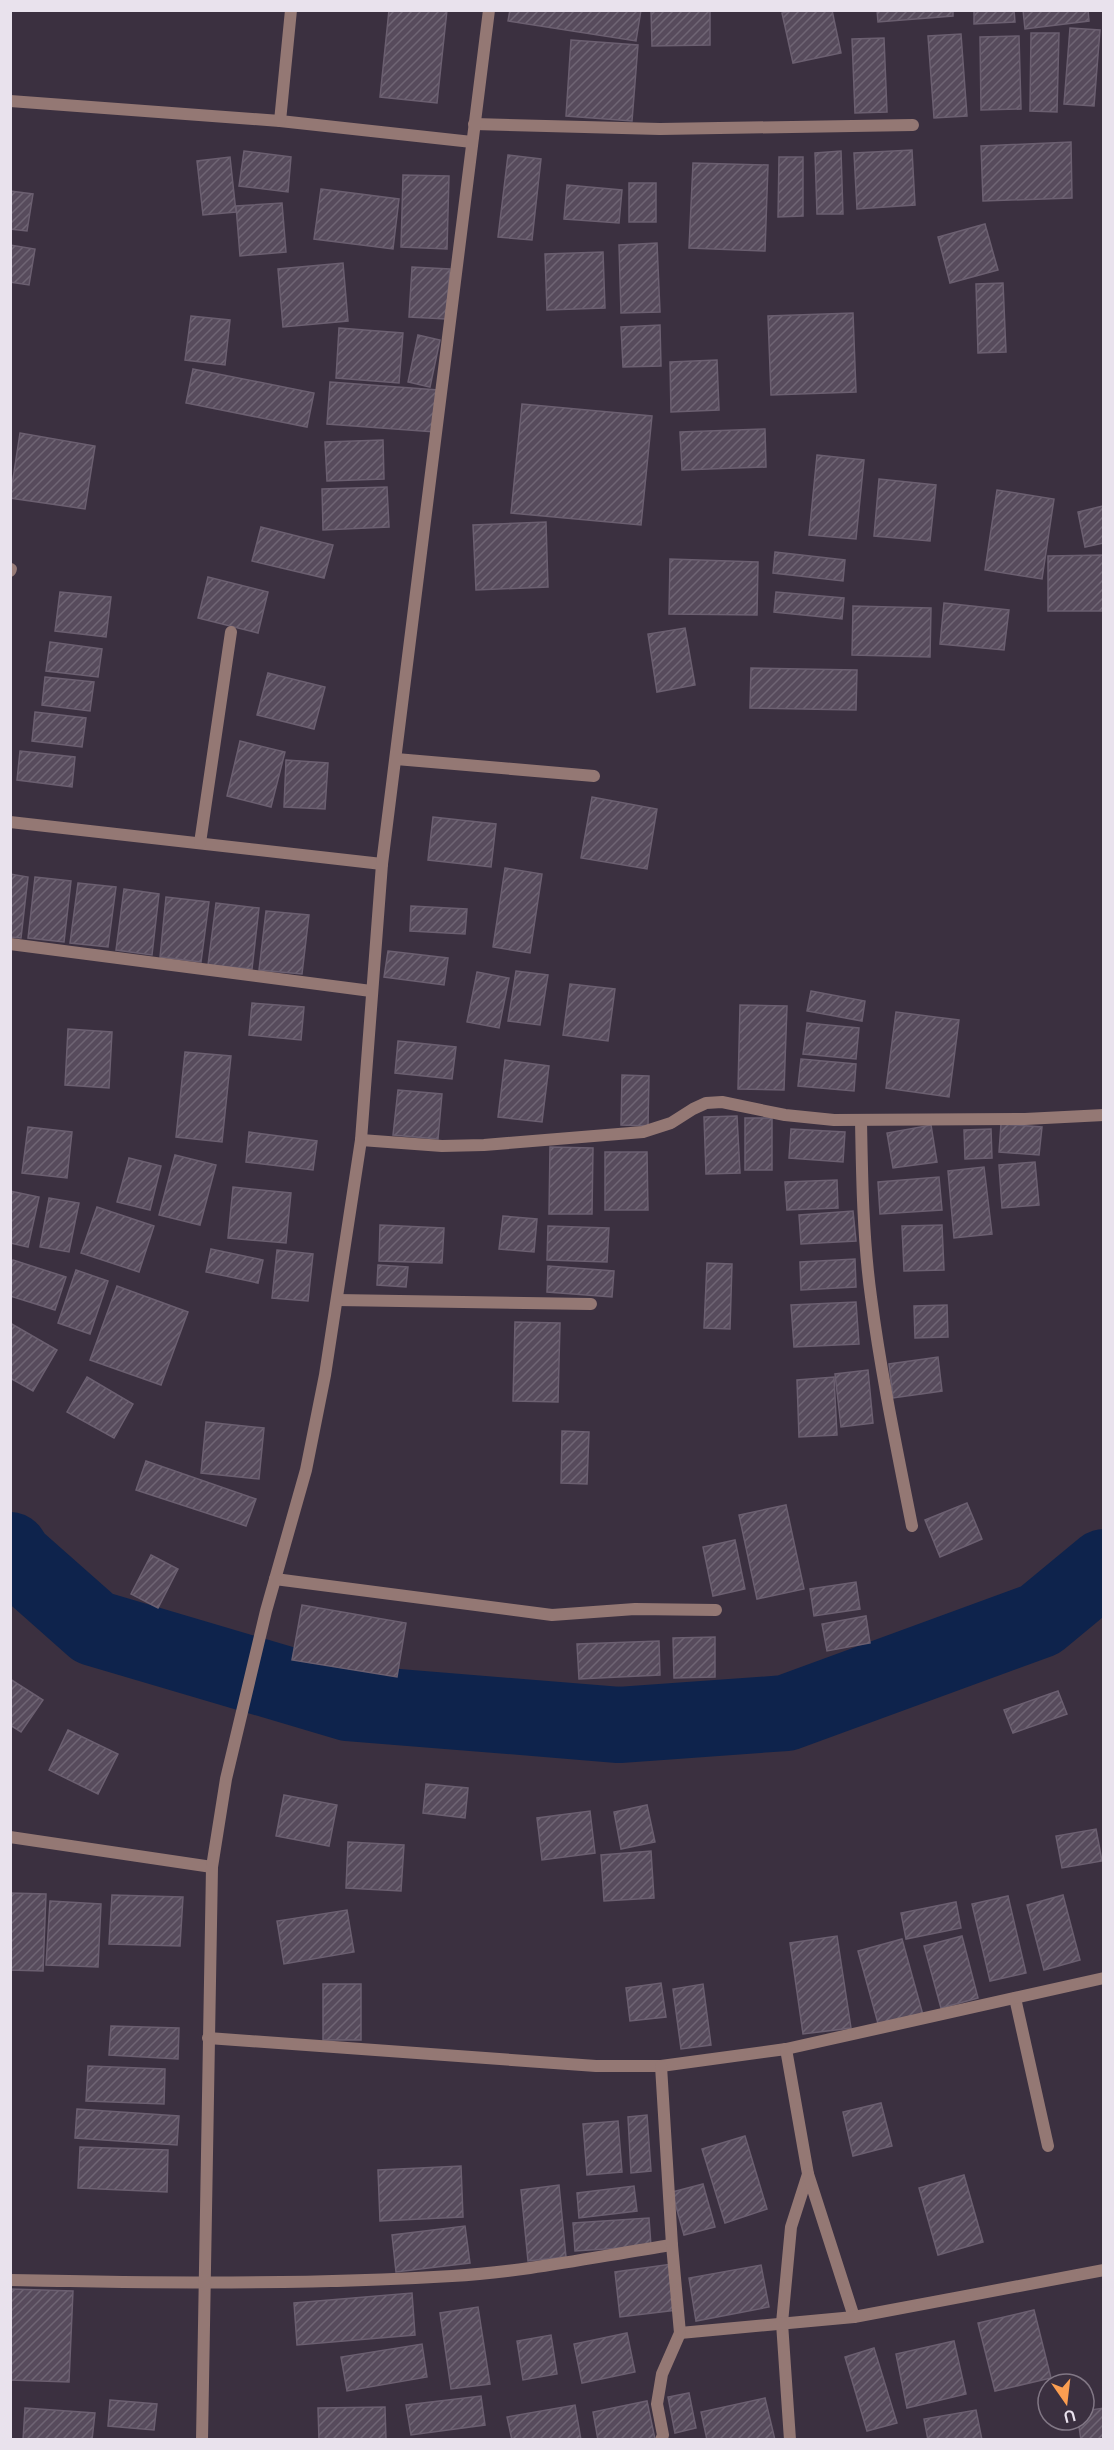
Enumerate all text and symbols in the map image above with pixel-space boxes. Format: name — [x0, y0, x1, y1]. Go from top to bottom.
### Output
north arrow — [1036, 2372, 1096, 2432]
text: U — [1062, 2406, 1078, 2428]

